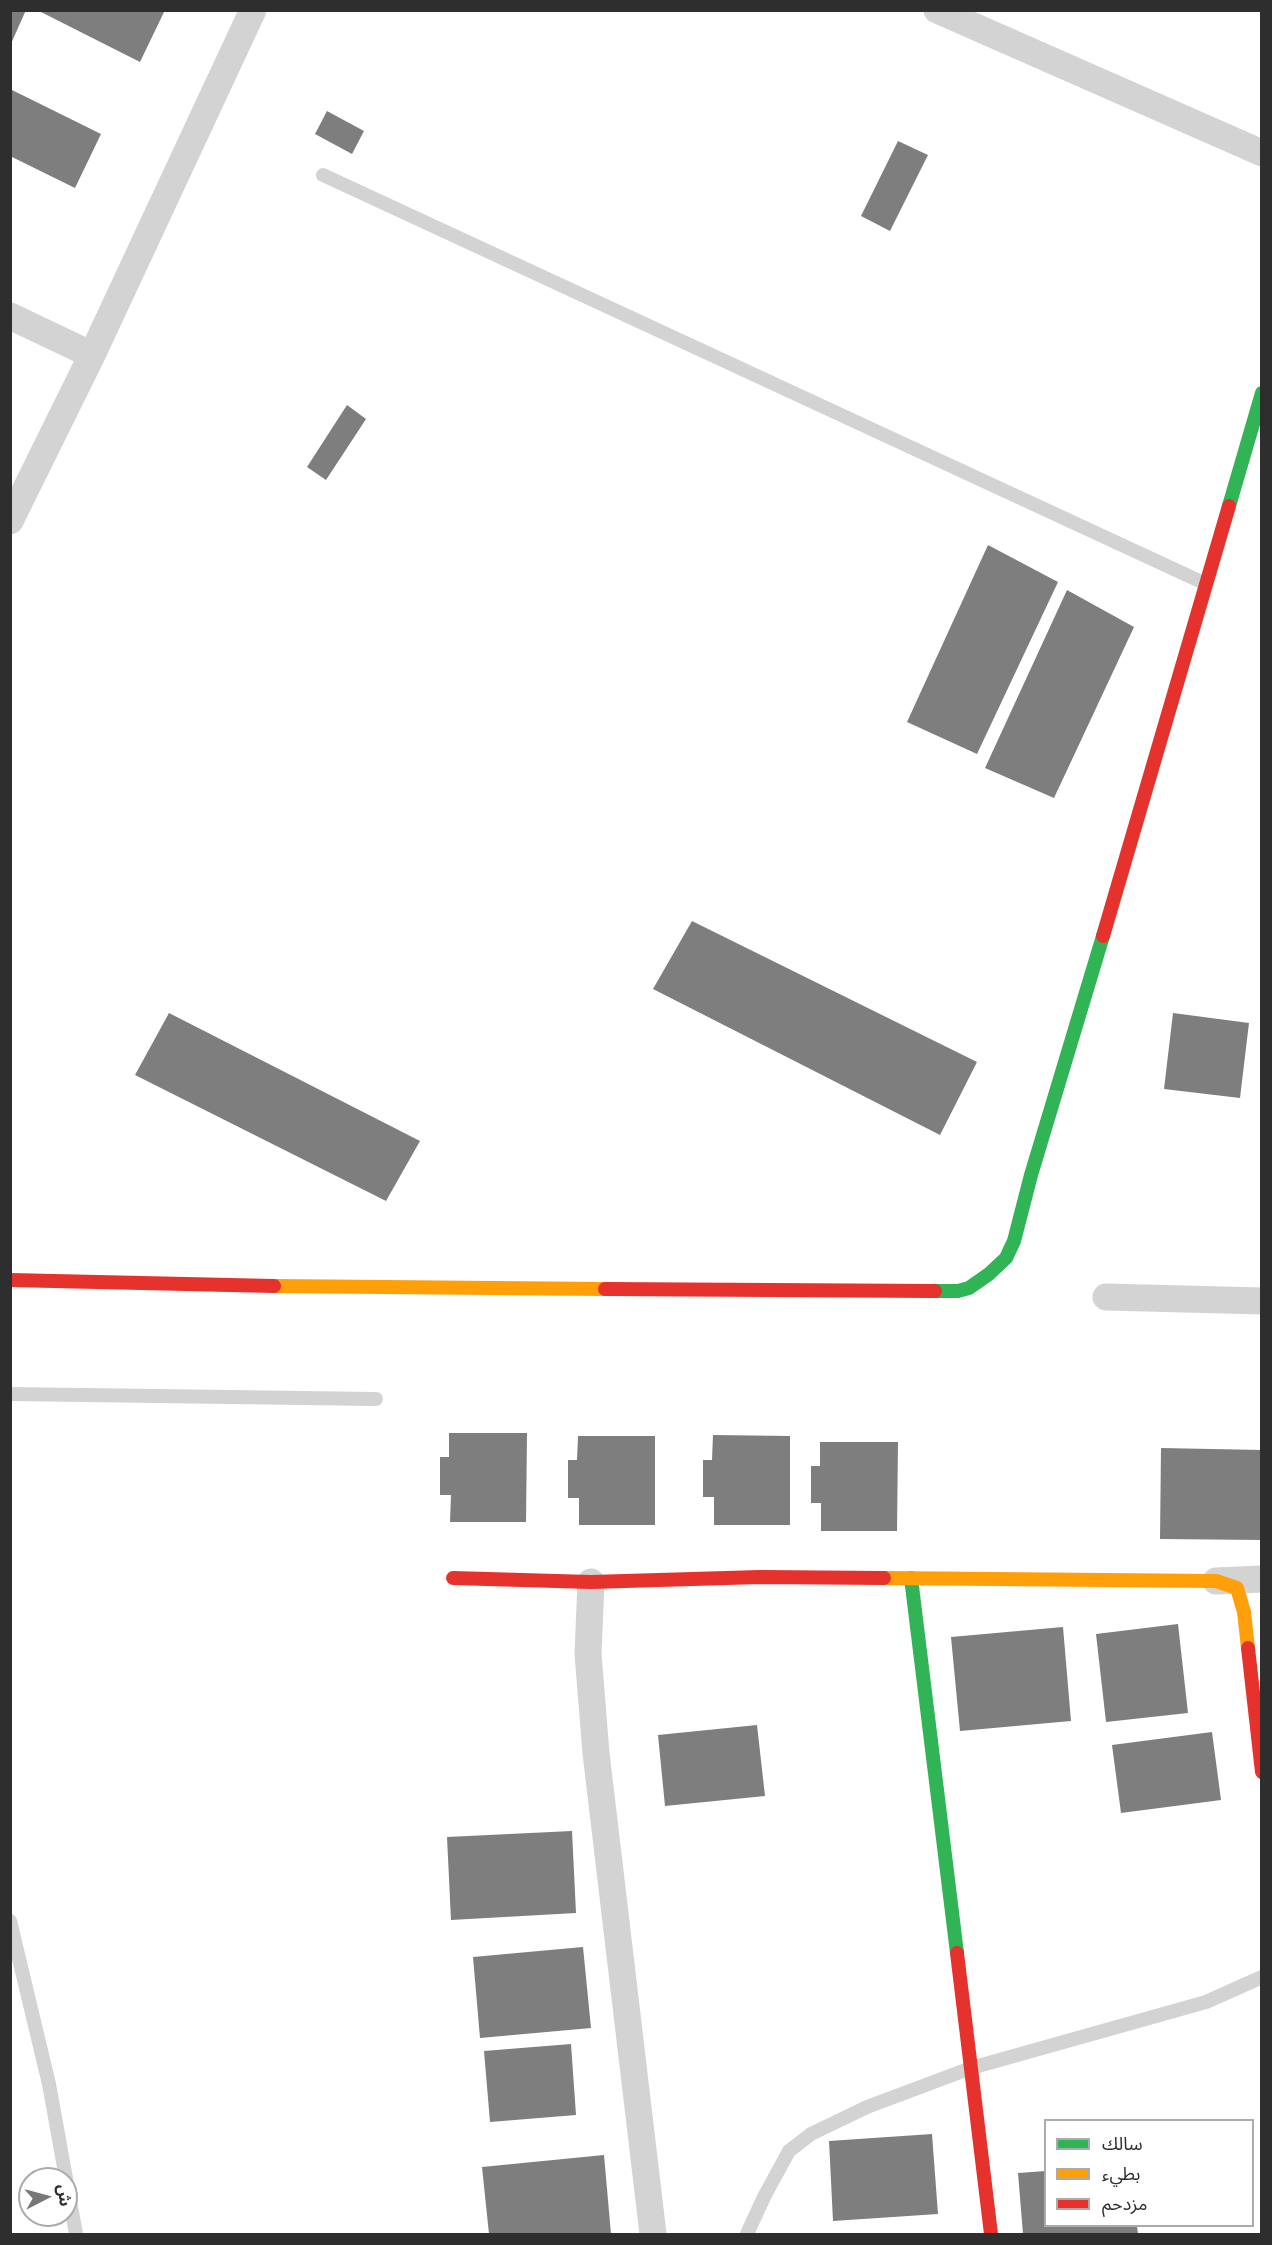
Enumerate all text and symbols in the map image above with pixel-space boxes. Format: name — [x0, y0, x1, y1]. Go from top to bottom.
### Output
legend — [1044, 2119, 1254, 2227]
text: سالك — [1102, 2133, 1143, 2155]
text: بطيء — [1102, 2163, 1140, 2185]
north arrow — [18, 2167, 78, 2227]
text: ش — [54, 2183, 75, 2207]
text: مزدحم — [1102, 2193, 1147, 2215]

